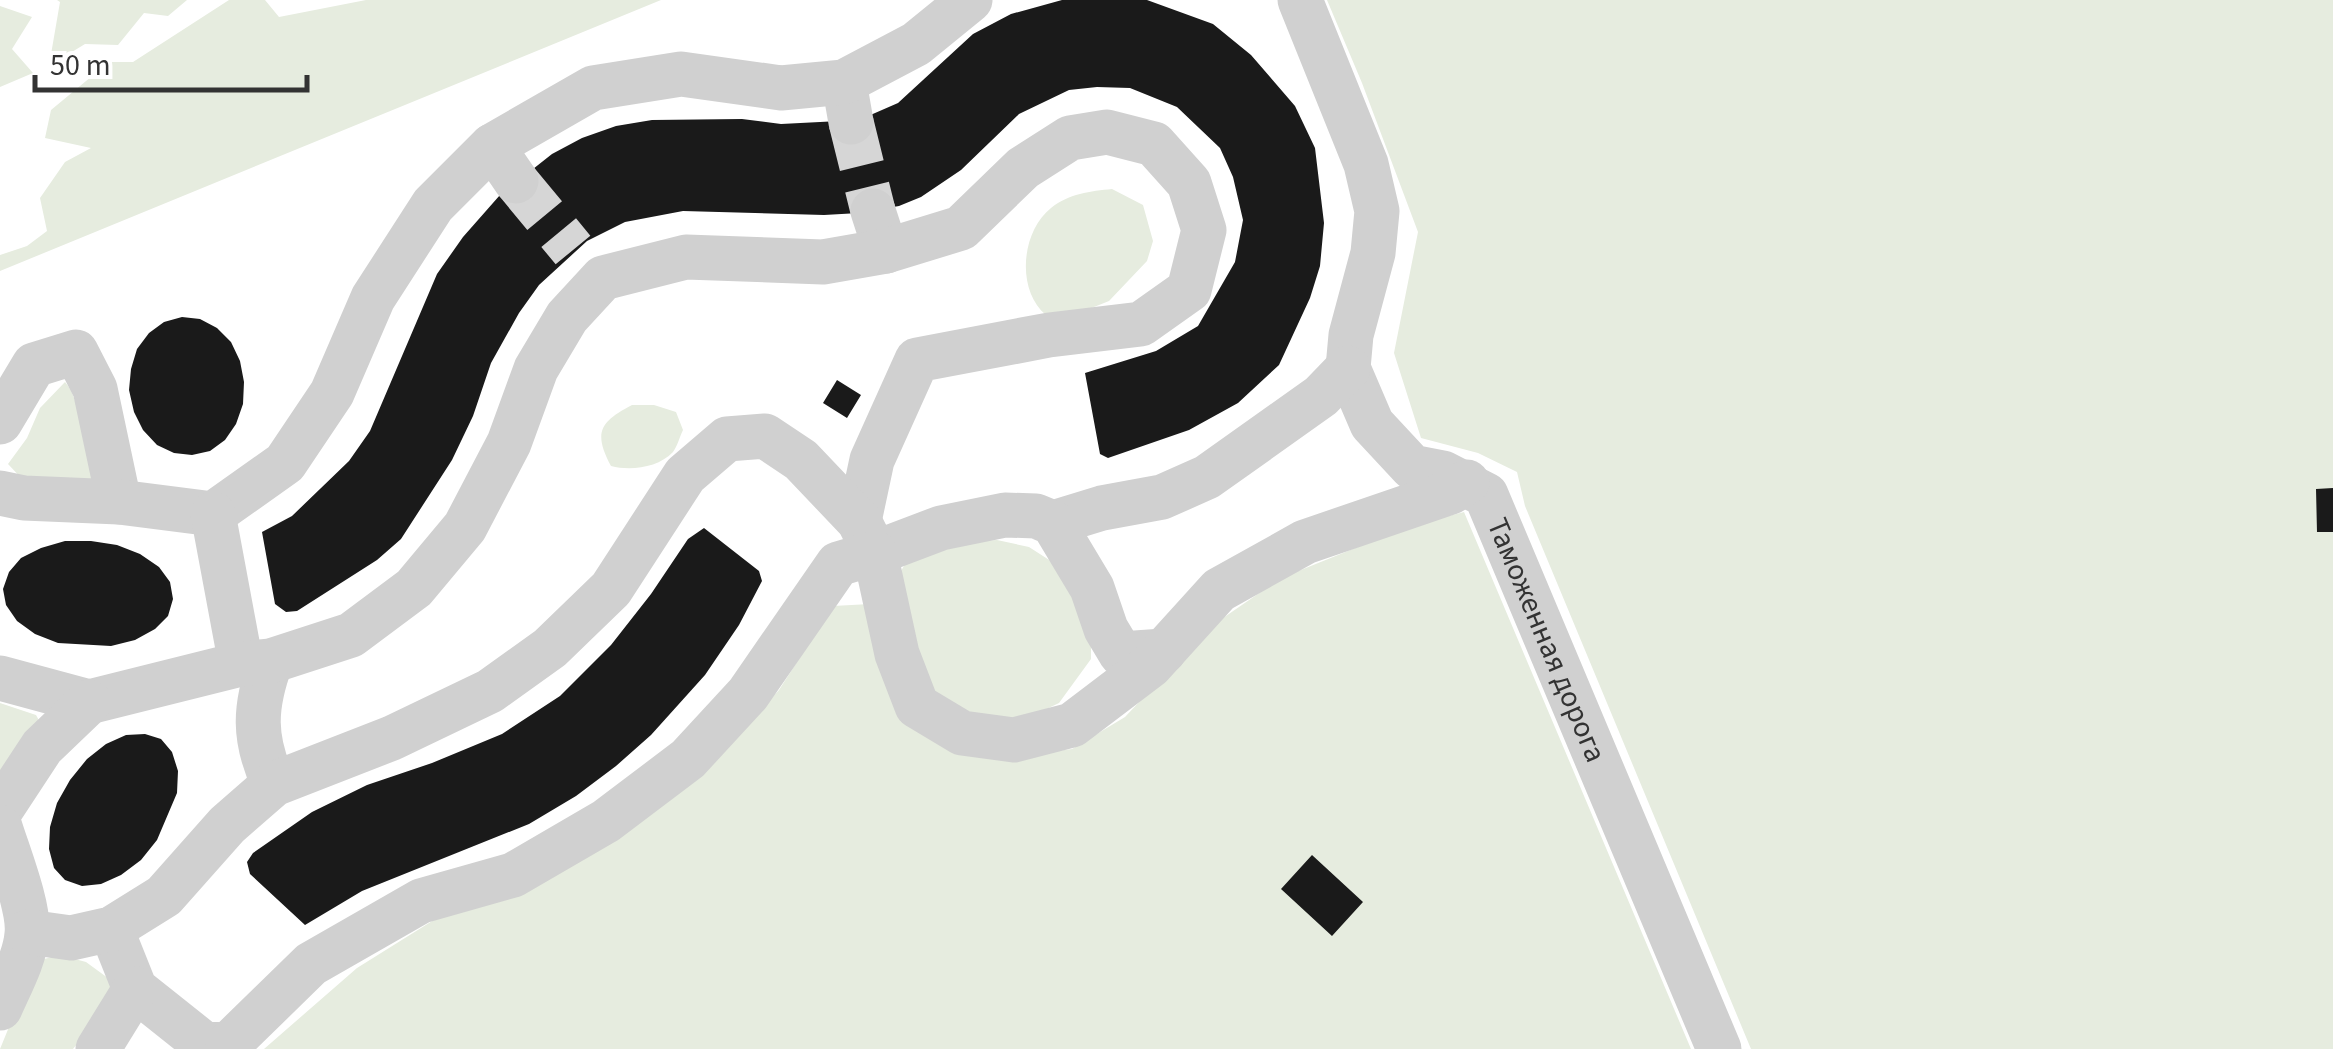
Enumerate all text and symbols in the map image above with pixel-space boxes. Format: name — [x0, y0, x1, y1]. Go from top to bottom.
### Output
scale bar — [35, 30, 308, 92]
text: 50 m — [50, 44, 111, 87]
street label: Таможенная дорога — [1476, 511, 1617, 769]

